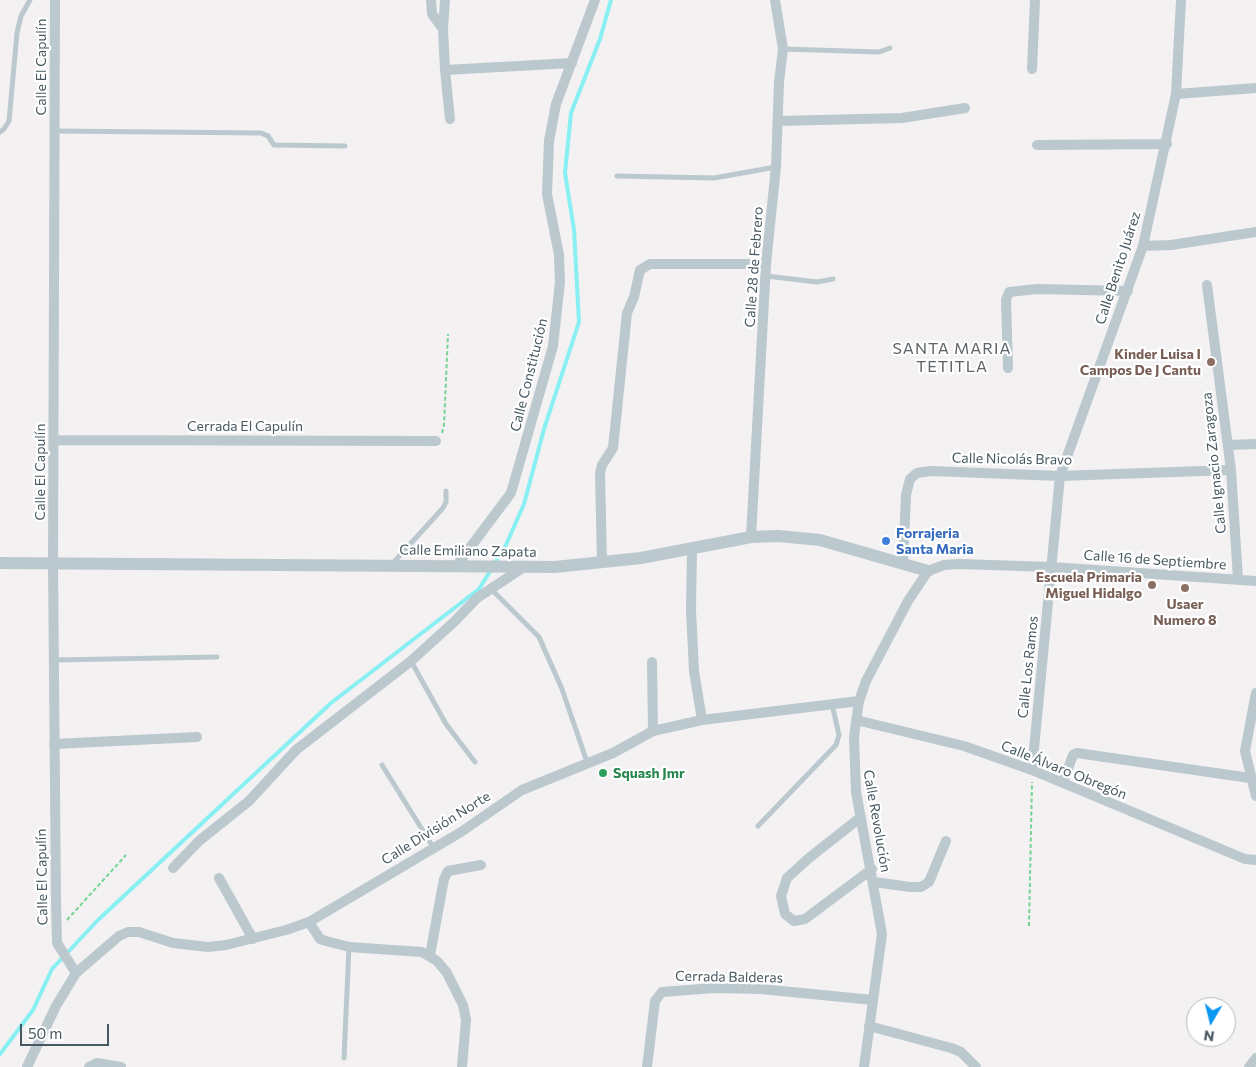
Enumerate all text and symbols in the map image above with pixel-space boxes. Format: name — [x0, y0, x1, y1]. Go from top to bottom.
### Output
street label: Calle El Capulín — [33, 19, 49, 115]
street label: Calle 28 de Febrero — [741, 206, 767, 328]
street label: Calle Benito Juárez — [1092, 209, 1144, 327]
street label: Calle Constitución — [507, 317, 551, 433]
district label: SANTA MARIA TETITLA — [891, 339, 1013, 377]
place label: Kinder Luisa I Campos De J Cantu — [1080, 346, 1201, 378]
marker: Kinder Luisa I Campos De J Cantu — [1205, 356, 1217, 368]
street label: Calle Ignacio Zaragoza — [1198, 391, 1230, 535]
street label: Cerrada El Capulín — [187, 418, 303, 434]
street label: Calle El Capulín — [32, 424, 48, 520]
street label: Calle Nicolás Bravo — [952, 450, 1072, 468]
place label: Forrajeria Santa Maria — [896, 525, 974, 558]
marker: Forrajeria Santa Maria — [880, 535, 892, 547]
street label: Calle Emiliano Zapata — [399, 541, 537, 561]
street label: Calle 16 de Septiembre — [1083, 547, 1227, 573]
place label: Escuela Primaria Miguel Hidalgo — [1036, 569, 1142, 602]
marker: Escuela Primaria Miguel Hidalgo — [1146, 579, 1158, 591]
marker: Usaer Numero 8 — [1179, 582, 1191, 594]
place label: Usaer Numero 8 — [1153, 596, 1217, 628]
street label: Calle Los Ramos — [1014, 615, 1042, 719]
street label: Calle Álvaro Obregón — [999, 737, 1129, 803]
place label: Squash Jmr — [613, 765, 685, 781]
marker: Squash Jmr — [597, 767, 609, 779]
street label: Calle Revolución — [860, 768, 894, 874]
street label: Calle División Norte — [378, 788, 494, 868]
street label: Calle El Capulín — [33, 828, 51, 926]
street label: Cerrada Balderas — [675, 968, 783, 986]
north arrow — [1186, 997, 1236, 1047]
scale bar — [22, 1014, 111, 1046]
text: 50 m — [28, 1024, 62, 1042]
text: N — [1203, 1027, 1215, 1046]

